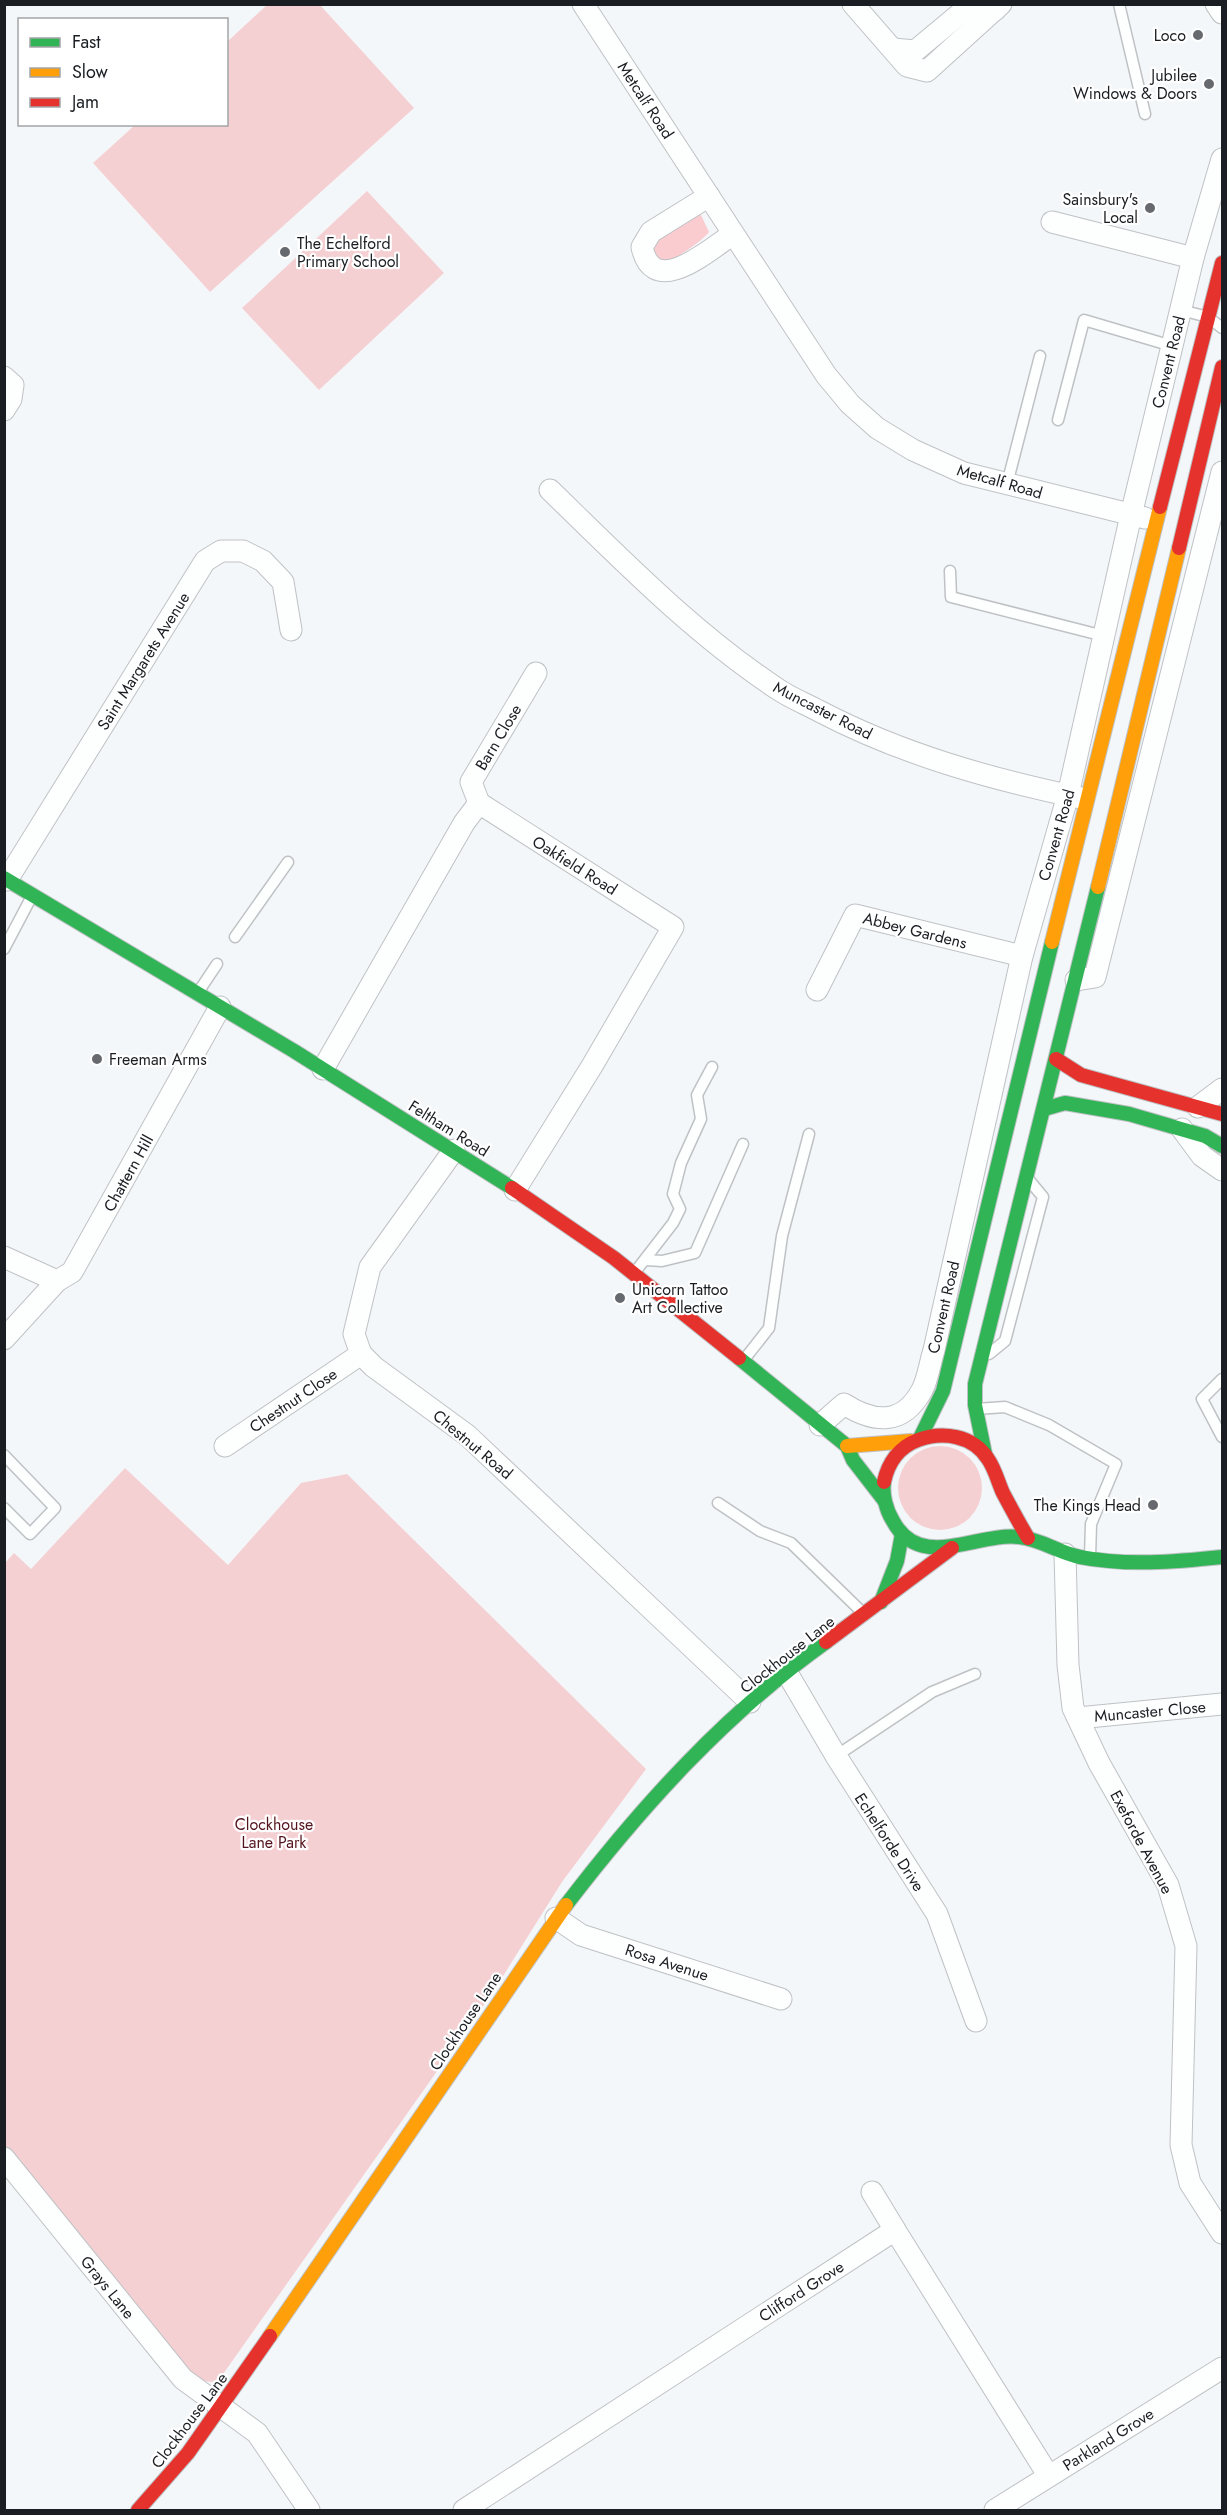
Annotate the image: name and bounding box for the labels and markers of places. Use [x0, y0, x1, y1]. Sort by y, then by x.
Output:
place label: Loco [1154, 24, 1186, 47]
marker: Loco [1191, 28, 1205, 42]
place label: Jubilee Windows & Doors [1073, 64, 1197, 105]
marker: Jubilee Windows & Doors [1202, 77, 1216, 91]
place label: Sainsbury's Local [1063, 188, 1138, 229]
marker: Sainsbury's Local [1143, 201, 1157, 215]
place label: The Echelford Primary School [297, 232, 399, 273]
marker: The Echelford Primary School [278, 245, 292, 259]
place label: Freeman Arms [109, 1048, 207, 1071]
marker: Freeman Arms [90, 1052, 104, 1066]
place label: Unicorn Tattoo Art Collective [632, 1278, 729, 1319]
marker: Unicorn Tattoo Art Collective [613, 1291, 627, 1305]
place label: The Kings Head [1034, 1494, 1141, 1517]
marker: The Kings Head [1146, 1498, 1160, 1512]

